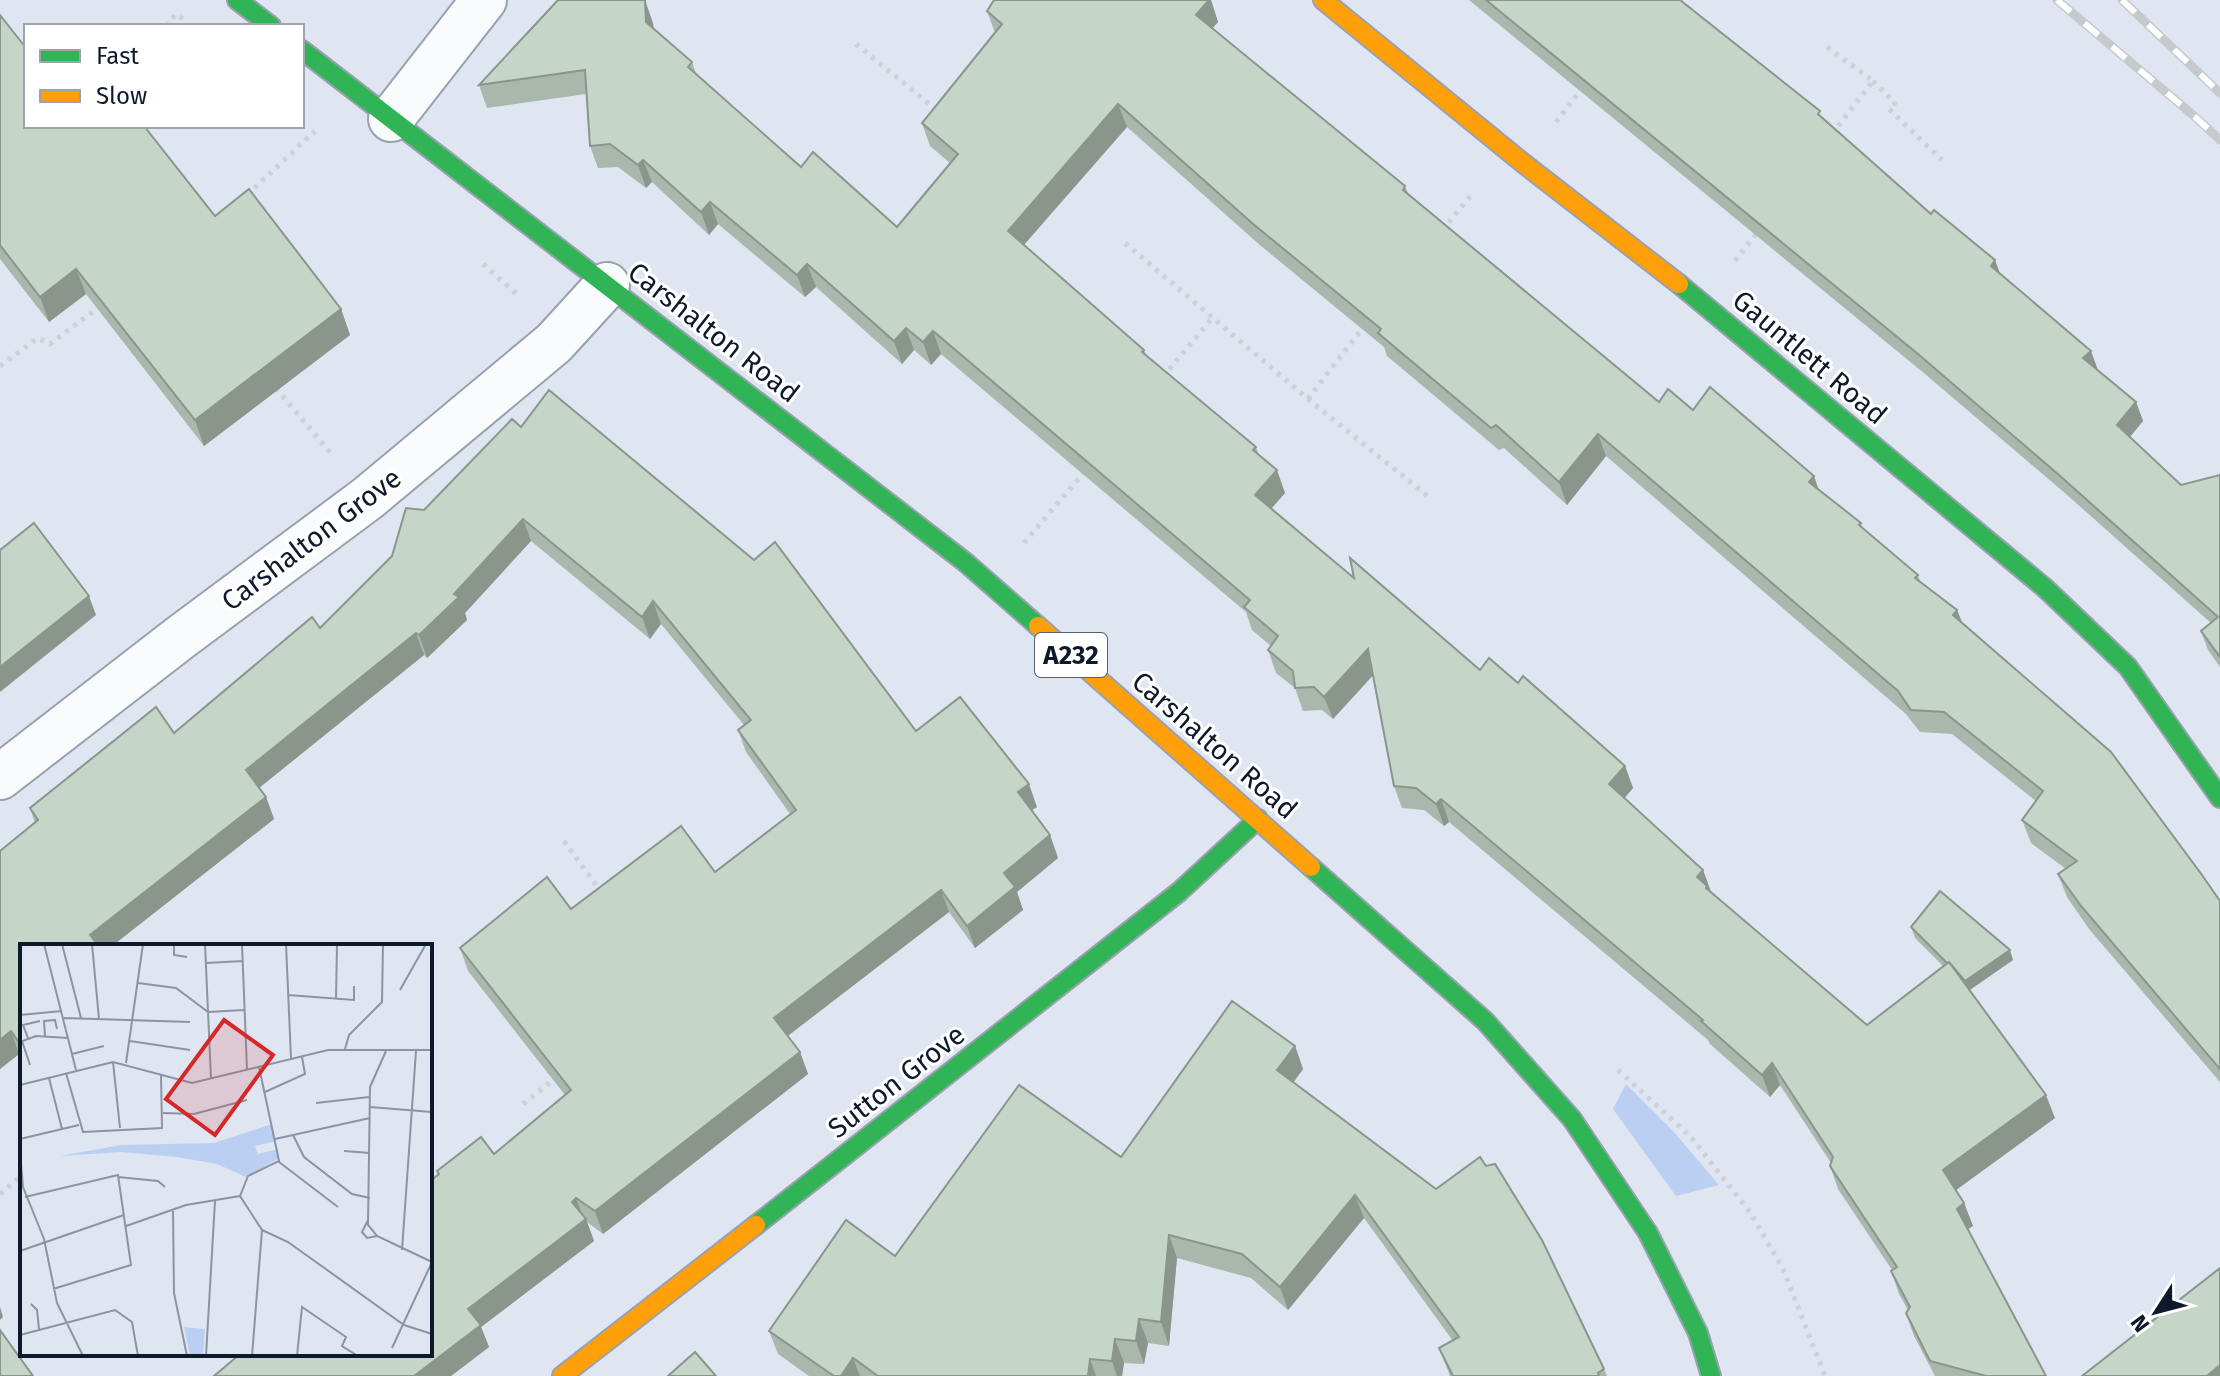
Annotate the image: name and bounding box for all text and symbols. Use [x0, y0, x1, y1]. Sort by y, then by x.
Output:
legend [24, 24, 304, 128]
text: Fast [96, 42, 139, 70]
text: Slow [96, 82, 147, 110]
street label: Carshalton Road [622, 255, 806, 409]
street label: Gauntlett Road [1726, 283, 1893, 431]
street label: Carshalton Grove [215, 461, 408, 618]
road number: A232 [1035, 633, 1107, 677]
street label: Carshalton Road [1125, 665, 1304, 826]
inset map [20, 944, 432, 1356]
street label: Sutton Grove [821, 1018, 971, 1145]
north arrow [2116, 1272, 2196, 1352]
text: N [2125, 1310, 2155, 1337]

